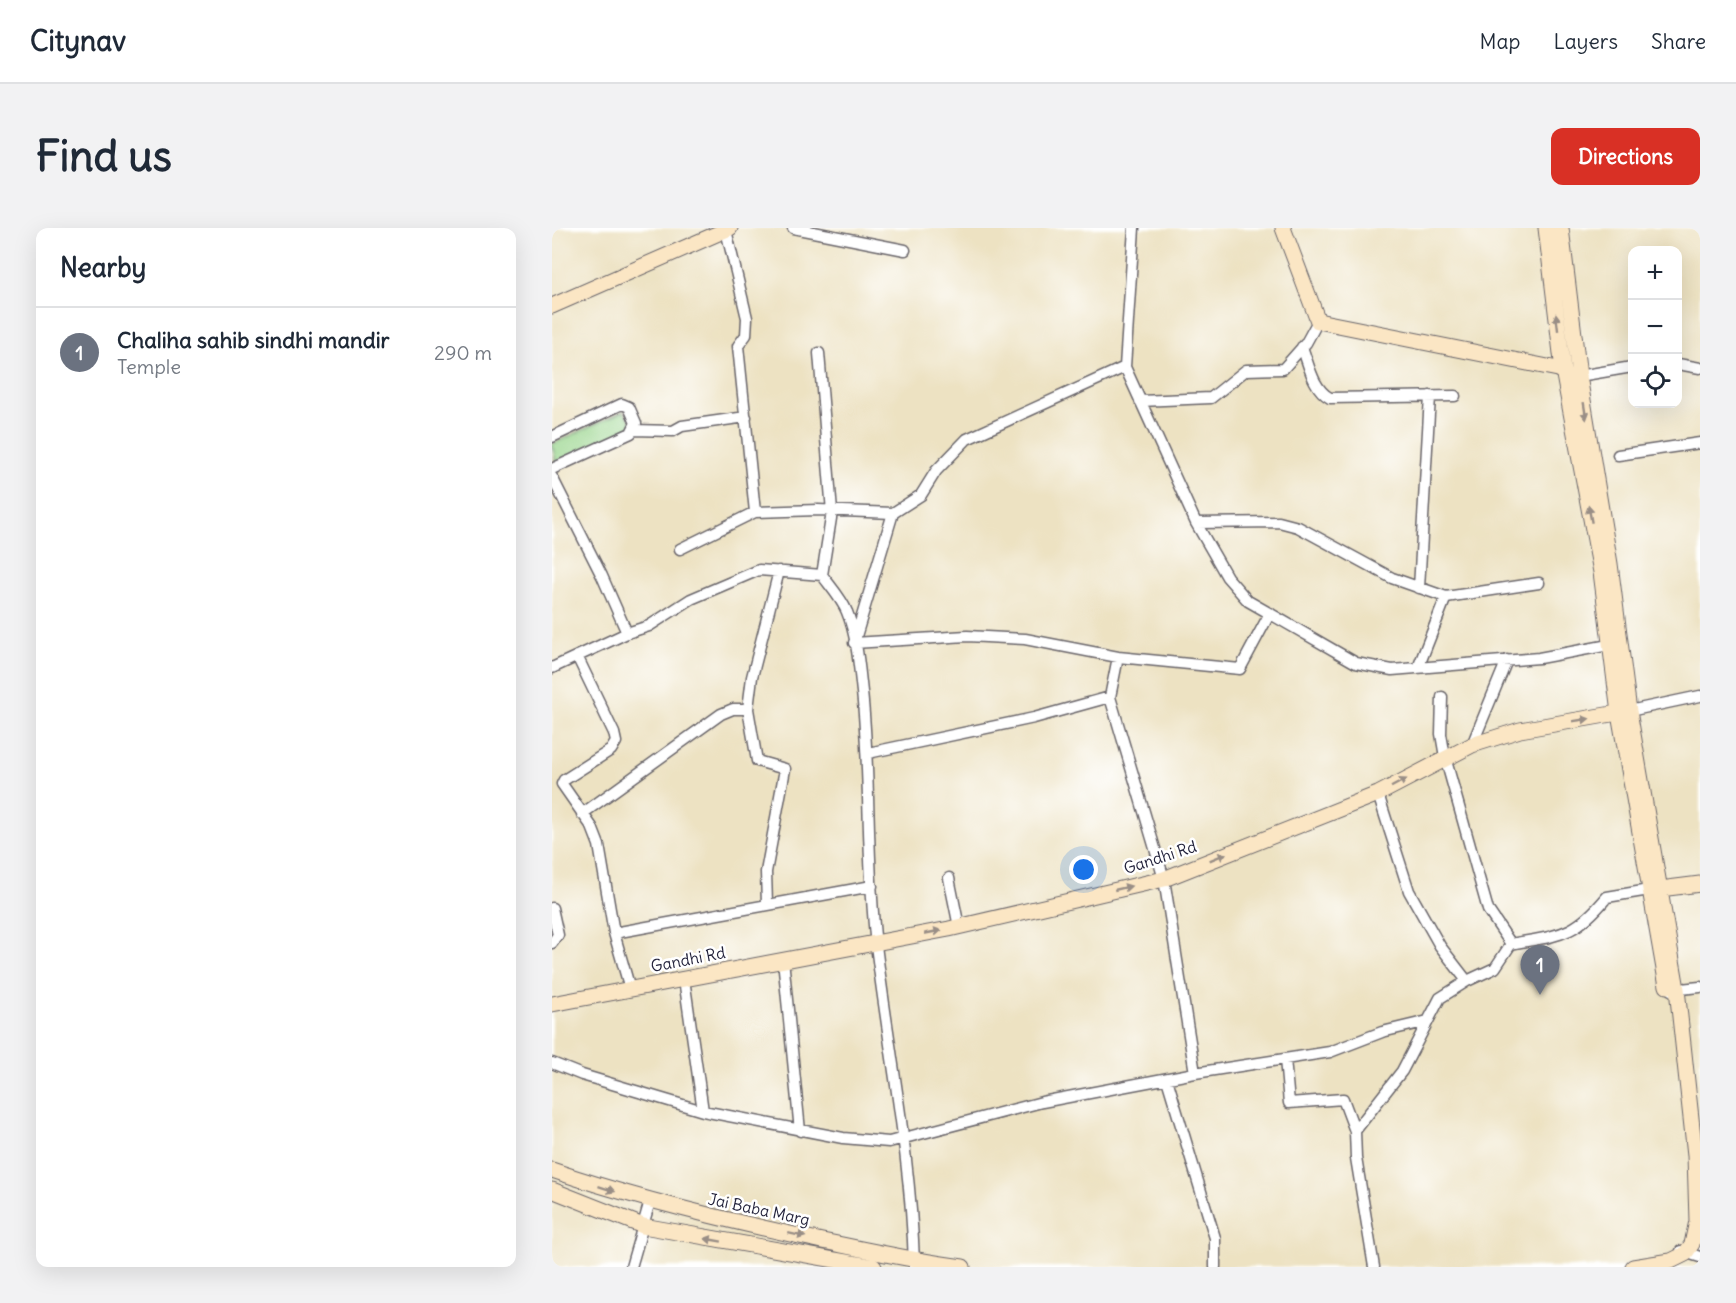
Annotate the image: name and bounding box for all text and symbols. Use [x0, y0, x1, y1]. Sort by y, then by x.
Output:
text: Citynav [30, 23, 126, 59]
text: Map [1480, 28, 1520, 55]
text: Layers [1553, 28, 1618, 55]
text: Share [1651, 28, 1706, 55]
button: Directions [1551, 128, 1700, 185]
text: Find us [36, 130, 172, 182]
map controls [1628, 246, 1682, 408]
button: + [1628, 246, 1682, 300]
text: Nearby [60, 251, 146, 284]
button: − [1628, 300, 1682, 354]
one-way arrow [1552, 313, 1562, 332]
text: Chaliha sahib sindhi mandir [117, 326, 390, 354]
text: 1 [76, 340, 83, 365]
text: 290 m [434, 340, 492, 365]
text: Temple [117, 354, 181, 379]
button: locate [1628, 354, 1682, 408]
one-way arrow [1581, 402, 1590, 421]
one-way arrow [1585, 505, 1594, 524]
one-way arrow [1572, 715, 1591, 724]
one-way arrow [1390, 778, 1407, 788]
street label: Gandhi Rd [1121, 836, 1199, 878]
one-way arrow [1210, 852, 1228, 862]
your location [1069, 855, 1098, 884]
one-way arrow [1114, 883, 1133, 893]
one-way arrow [924, 927, 943, 936]
street label: Gandhi Rd [649, 942, 727, 976]
pin: 1 [1520, 946, 1560, 995]
one-way arrow [598, 1184, 616, 1194]
street label: Jai Baba Marg [706, 1188, 812, 1230]
one-way arrow [787, 1231, 806, 1240]
one-way arrow [703, 1235, 722, 1244]

